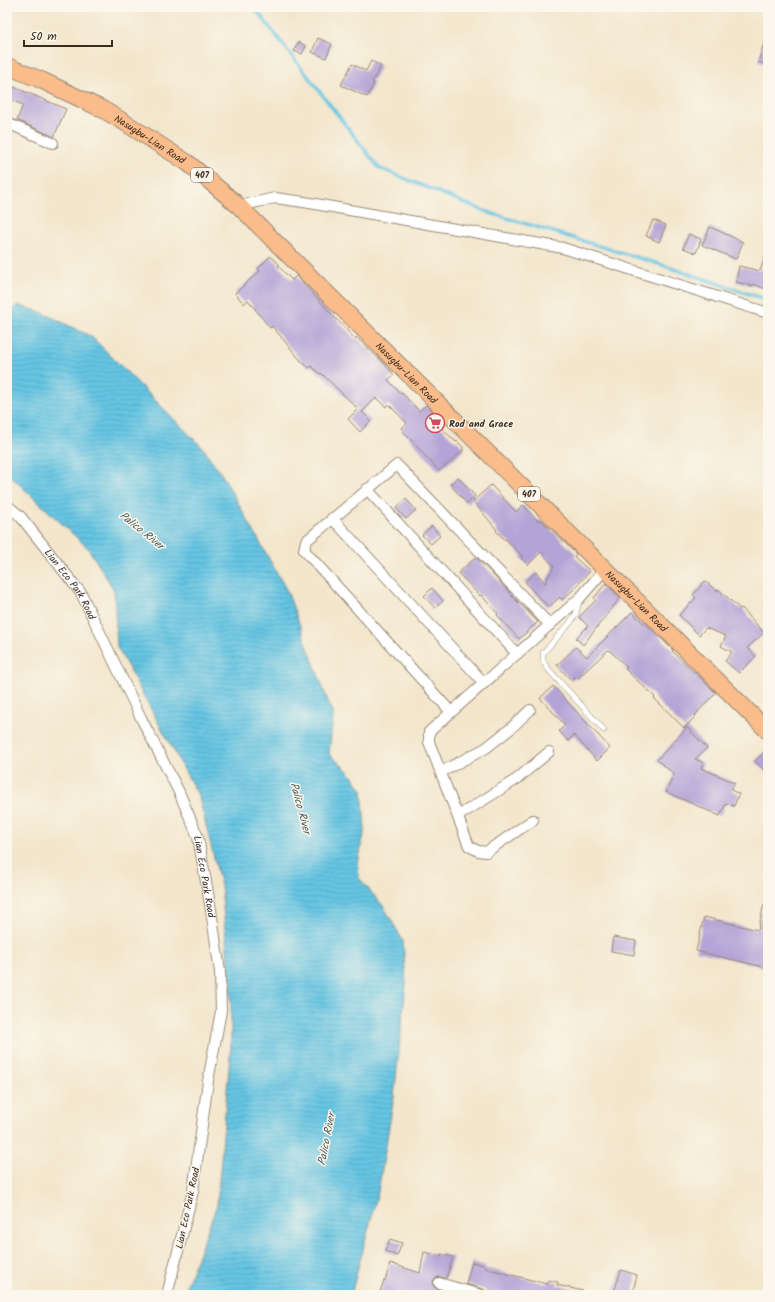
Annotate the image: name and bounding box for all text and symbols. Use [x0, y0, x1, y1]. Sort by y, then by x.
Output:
scale bar [24, 22, 112, 48]
text: 50 m [30, 27, 57, 46]
street label: Nasugbu-Lian Road [111, 111, 189, 169]
road number: 407 [191, 168, 213, 182]
street label: Nasugbu-Lian Road [371, 339, 442, 409]
supermarket icon: Rod and Grace [424, 412, 446, 434]
place label: Rod and Grace [449, 416, 513, 432]
road number: 407 [518, 487, 540, 501]
water label: Palico River [115, 507, 169, 556]
street label: Lian Eco Park Road [40, 546, 100, 623]
street label: Nasugbu-Lian Road [601, 567, 672, 637]
water label: Palico River [284, 780, 316, 838]
street label: Lian Eco Park Road [189, 834, 219, 920]
water label: Palico River [313, 1109, 341, 1167]
street label: Lian Eco Park Road [172, 1165, 205, 1250]

